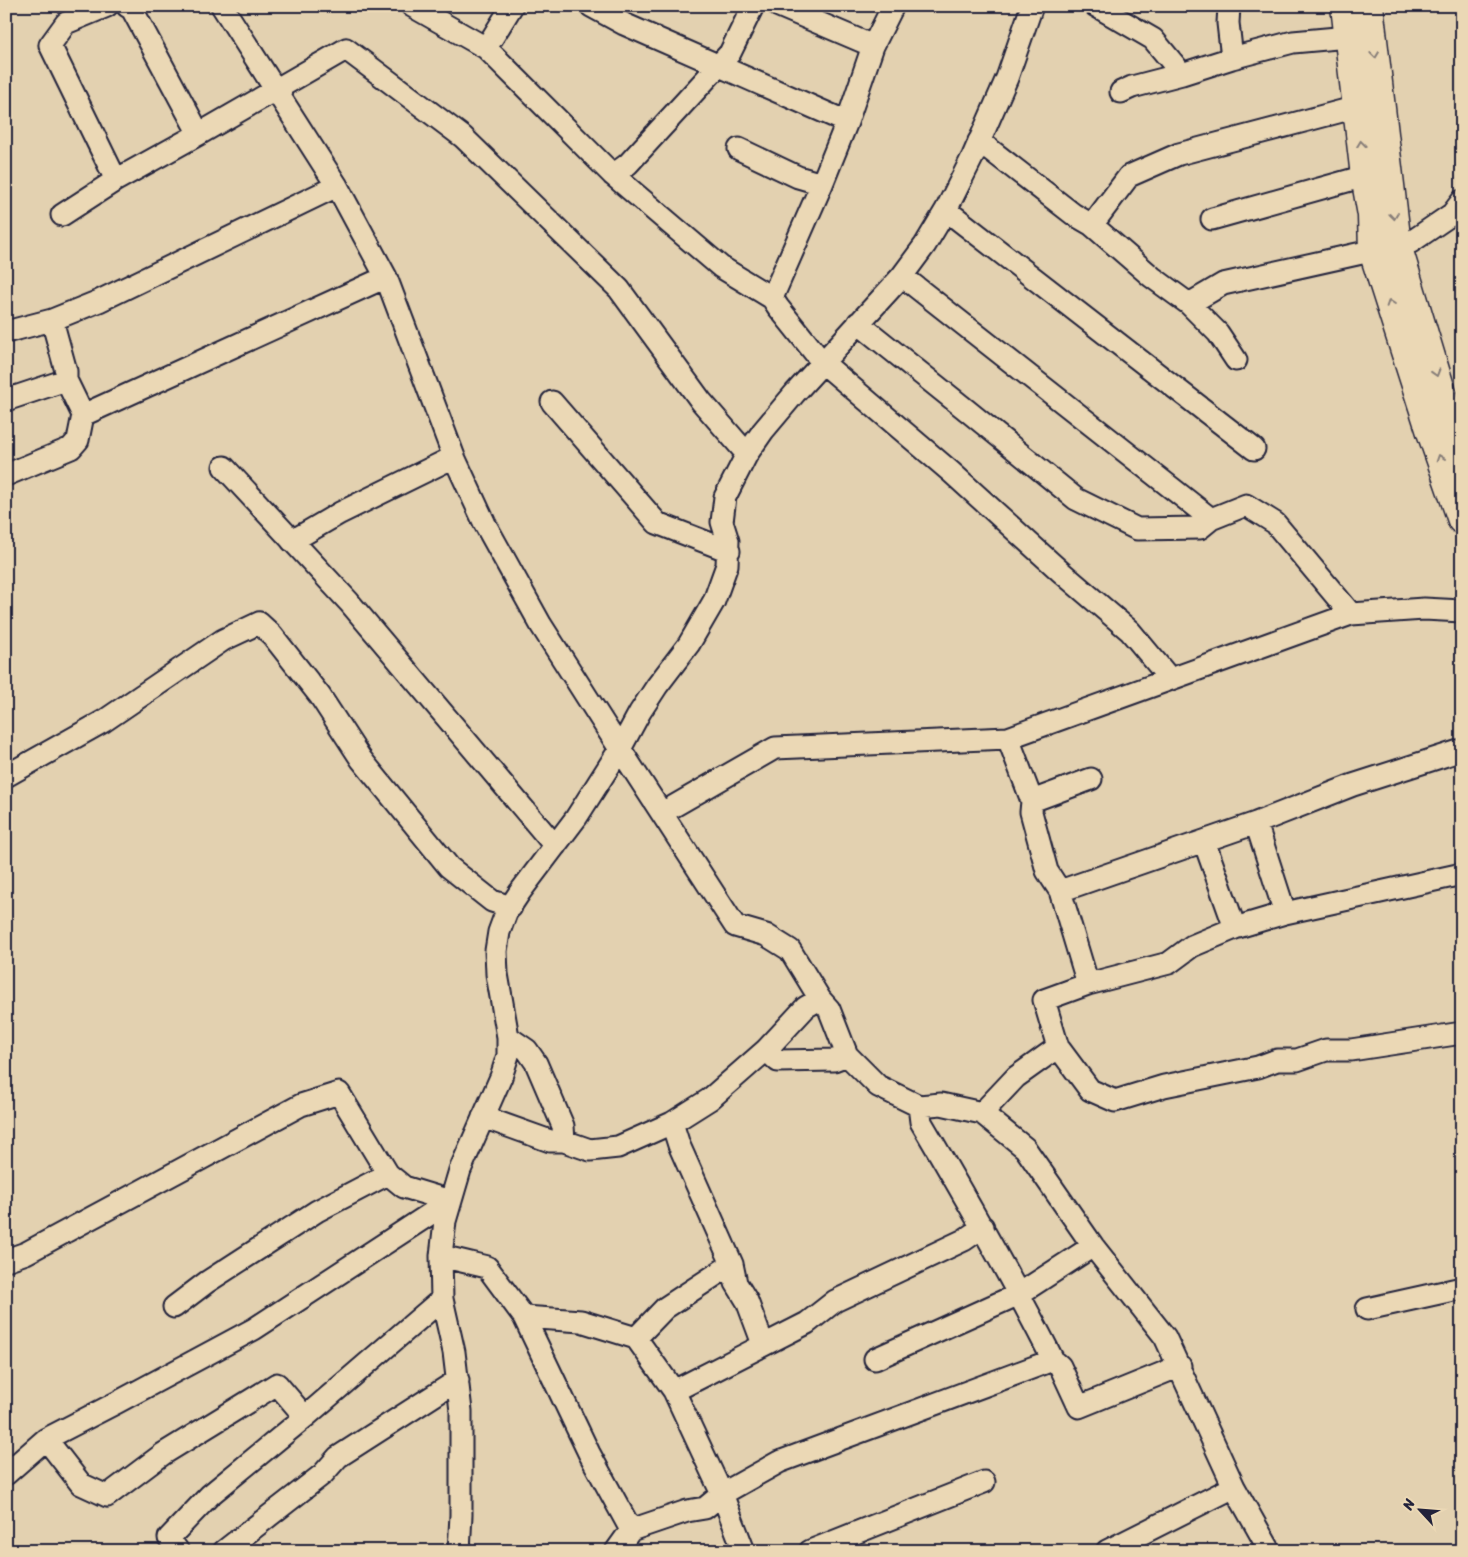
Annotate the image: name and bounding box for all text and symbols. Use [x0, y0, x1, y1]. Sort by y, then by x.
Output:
one-way arrow [1369, 51, 1380, 59]
one-way arrow [1356, 140, 1367, 148]
one-way arrow [1388, 212, 1399, 220]
one-way arrow [1385, 300, 1395, 308]
one-way arrow [1430, 368, 1440, 376]
one-way arrow [1435, 454, 1445, 463]
north arrow [1396, 1484, 1446, 1534]
text: N [1395, 1494, 1422, 1515]

